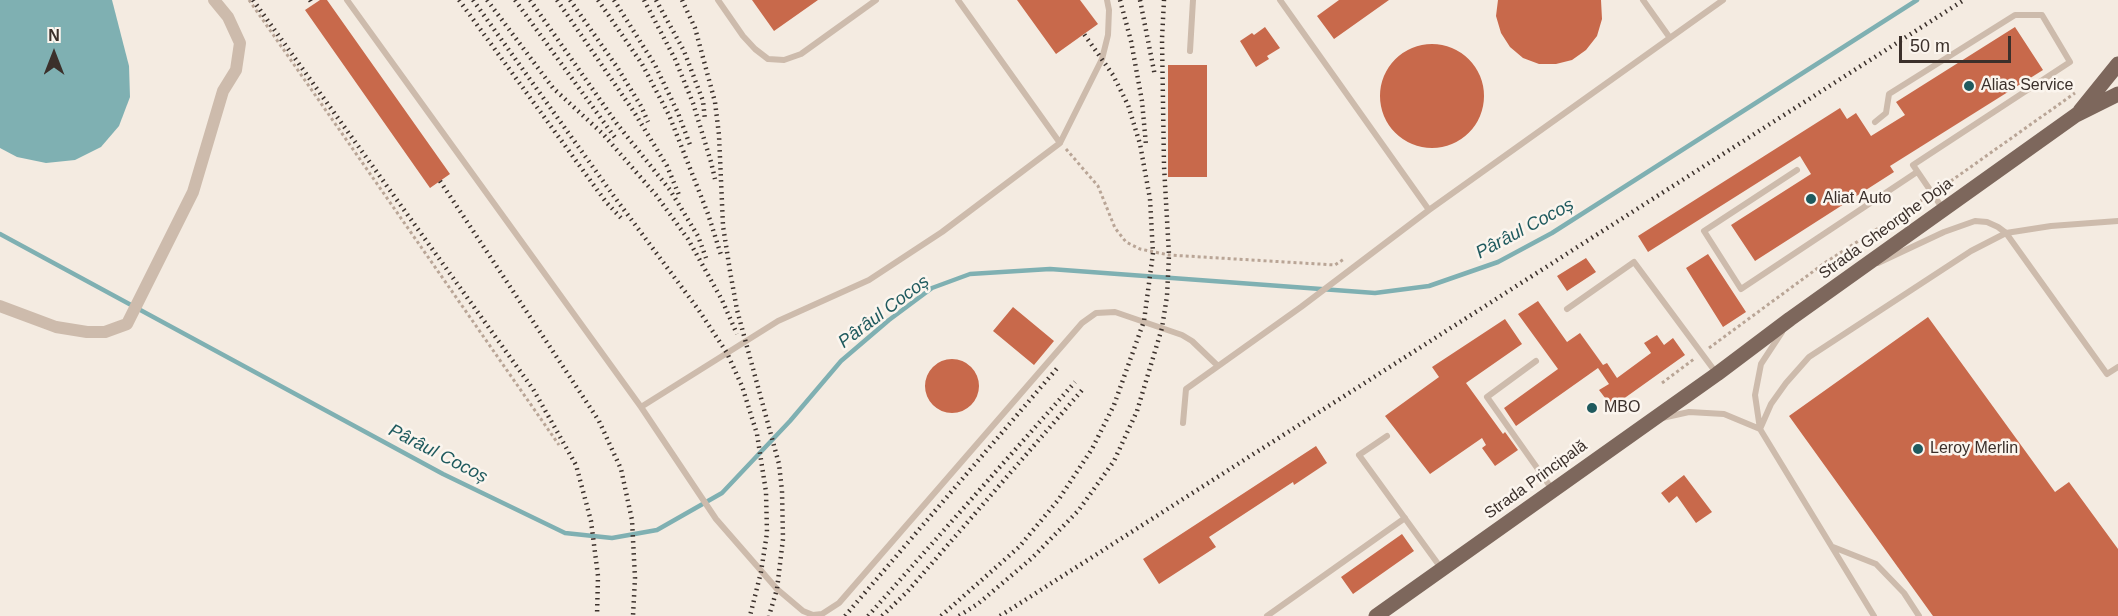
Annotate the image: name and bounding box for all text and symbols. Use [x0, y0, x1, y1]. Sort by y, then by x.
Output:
north arrow [24, 24, 84, 84]
scale bar [1902, 24, 2014, 62]
text: N [48, 27, 60, 44]
text: 50 m [1910, 36, 1950, 56]
place label: Alias Service [1981, 76, 2073, 96]
marker: Alias Service [1962, 79, 1976, 93]
street label: Strada Gheorghe Doja [1816, 174, 1956, 284]
place label: Aliat Auto [1823, 189, 1891, 209]
marker: Aliat Auto [1804, 192, 1818, 206]
water label: Pârâul Cocoș [1472, 194, 1578, 264]
water label: Pârâul Cocoș [834, 271, 934, 353]
place label: MBO [1604, 398, 1640, 418]
marker: MBO [1585, 401, 1599, 415]
water label: Pârâul Cocoș [385, 420, 491, 488]
street label: Strada Principală [1481, 436, 1591, 524]
place label: Leroy Merlin [1930, 439, 2018, 459]
marker: Leroy Merlin [1911, 442, 1925, 456]

